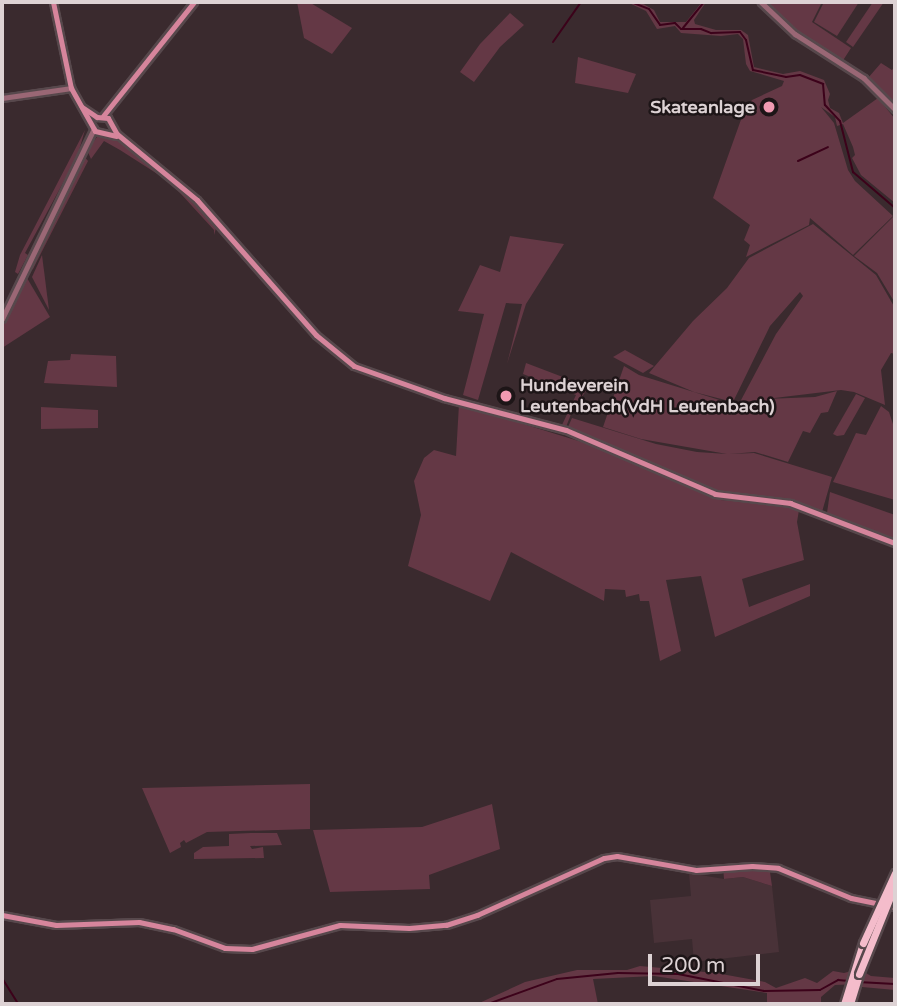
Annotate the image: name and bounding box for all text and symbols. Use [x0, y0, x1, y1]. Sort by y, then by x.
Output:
place label: Skateanlage [650, 96, 755, 118]
marker: Skateanlage [761, 99, 777, 115]
place label: Hundeverein Leutenbach(VdH Leutenbach) [520, 375, 775, 418]
marker: Hundeverein Leutenbach(VdH Leutenbach) [498, 388, 514, 404]
scale bar [652, 940, 764, 984]
text: 200 m [661, 953, 725, 978]

